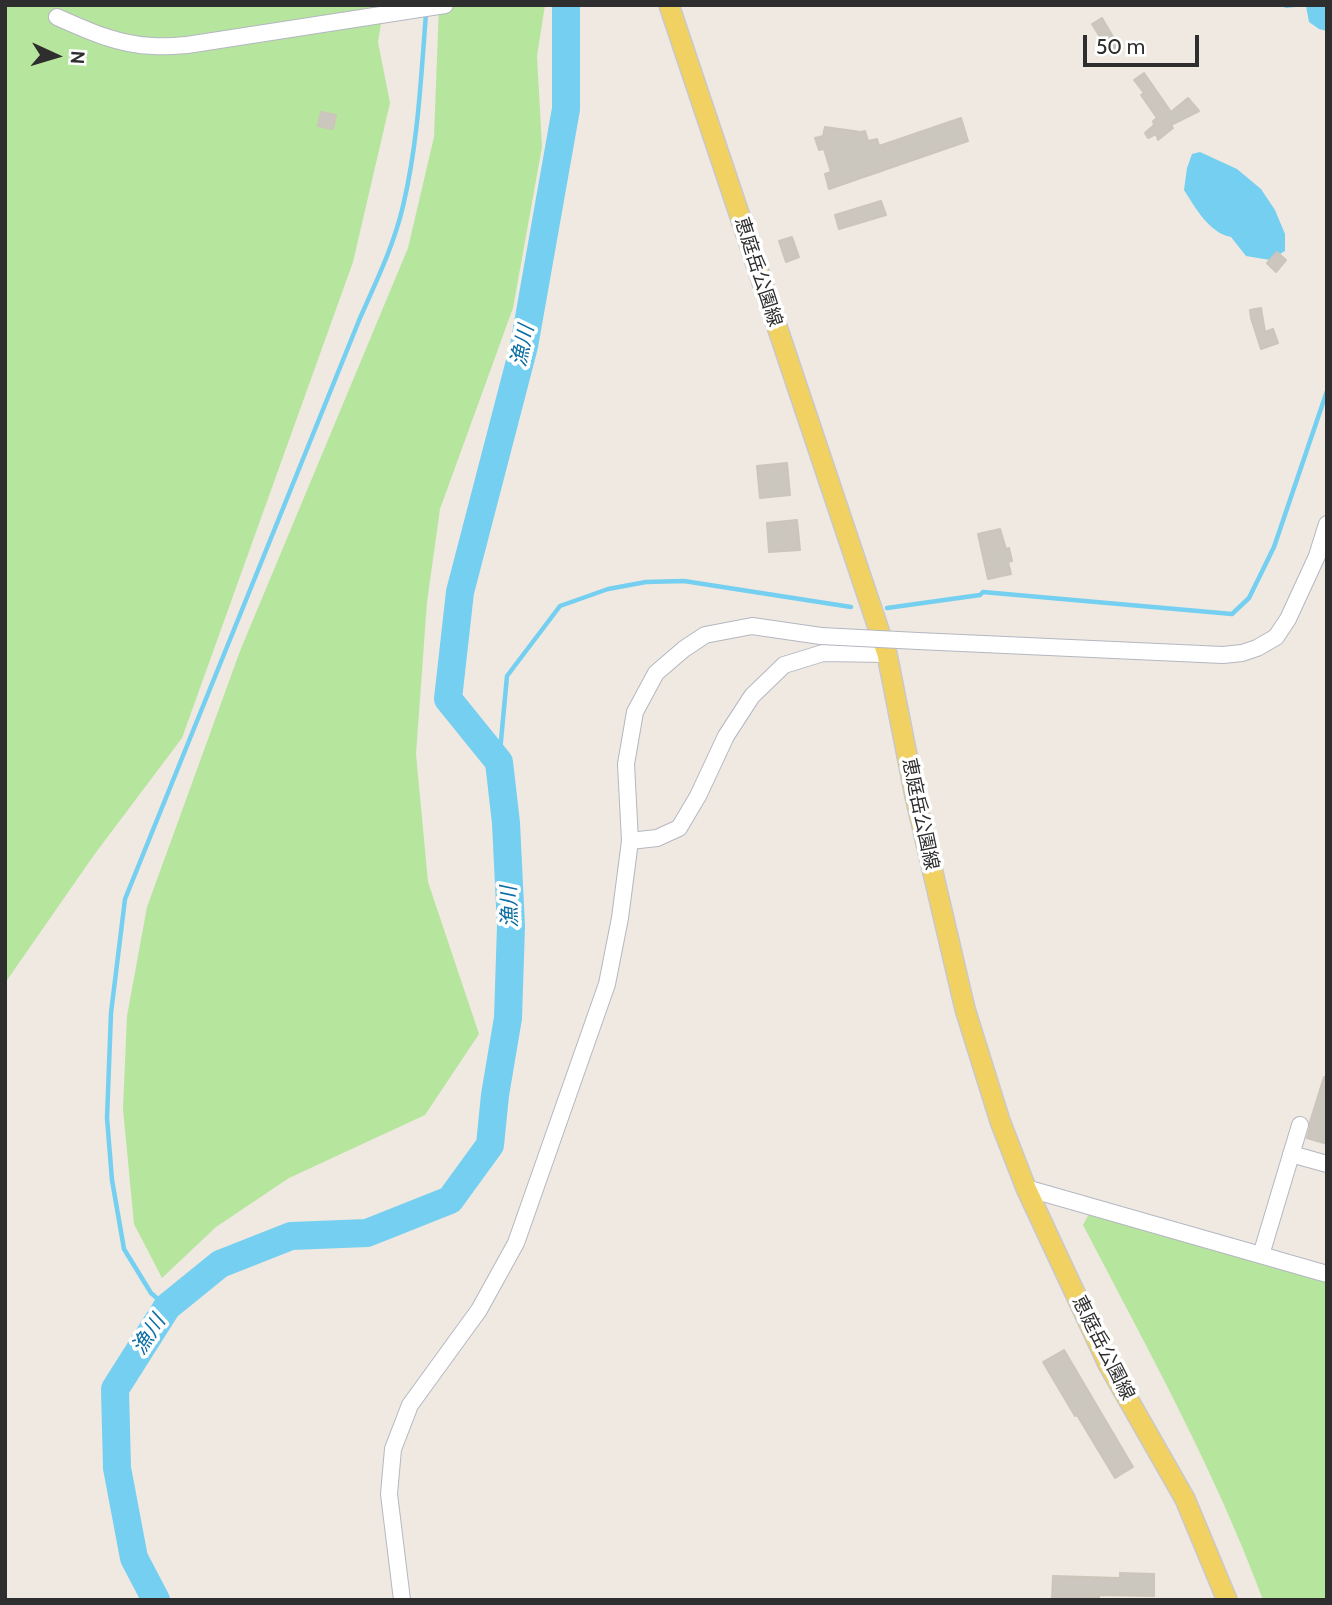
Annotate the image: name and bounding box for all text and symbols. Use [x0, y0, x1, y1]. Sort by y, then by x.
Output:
north arrow [21, 21, 91, 91]
scale bar [1087, 21, 1202, 65]
text: 50 m [1096, 34, 1145, 59]
text: N [66, 50, 89, 65]
street label: 恵庭岳公園線 [730, 214, 786, 330]
water label: 漁川 [506, 323, 540, 369]
street label: 恵庭岳公園線 [897, 756, 943, 872]
water label: 漁川 [497, 886, 523, 928]
street label: 恵庭岳公園線 [1067, 1292, 1139, 1404]
water label: 漁川 [127, 1311, 171, 1359]

